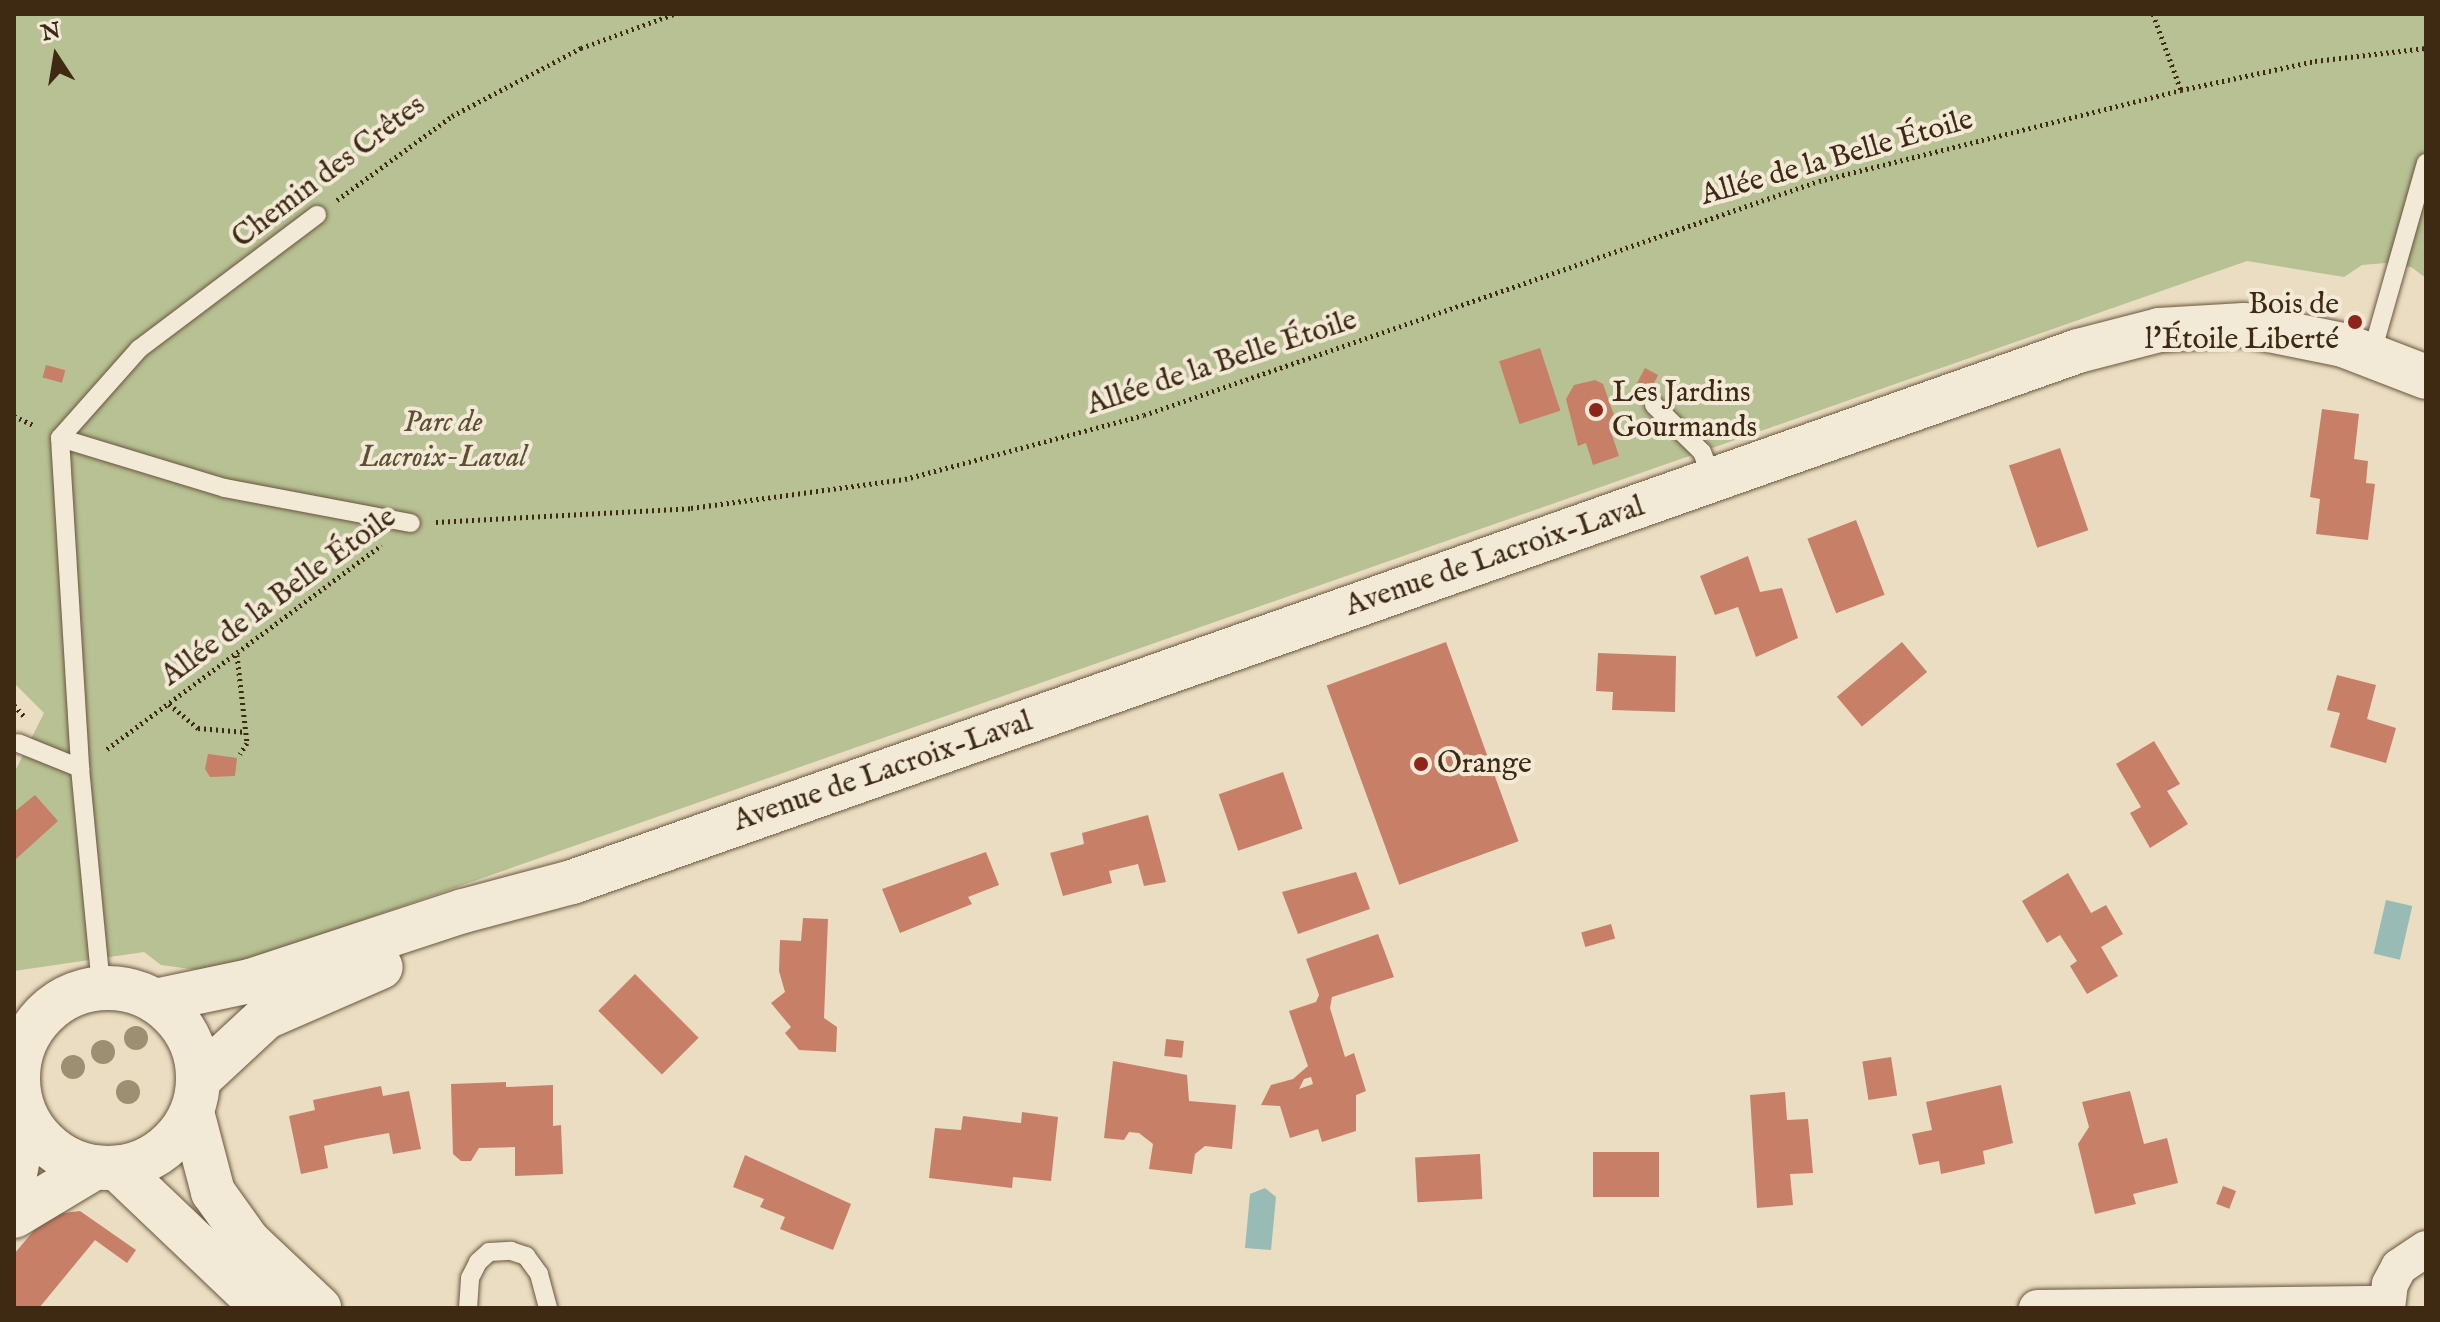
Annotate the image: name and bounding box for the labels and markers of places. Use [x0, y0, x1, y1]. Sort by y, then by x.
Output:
place label: Bois de l'Étoile Liberté [2145, 287, 2339, 358]
marker: Bois de l'Étoile Liberté [2346, 313, 2364, 331]
place label: Les Jardins Gourmands [1612, 375, 1757, 446]
marker: Les Jardins Gourmands [1587, 401, 1605, 419]
place label: Orange [1437, 746, 1532, 782]
marker: Orange [1412, 755, 1430, 773]

